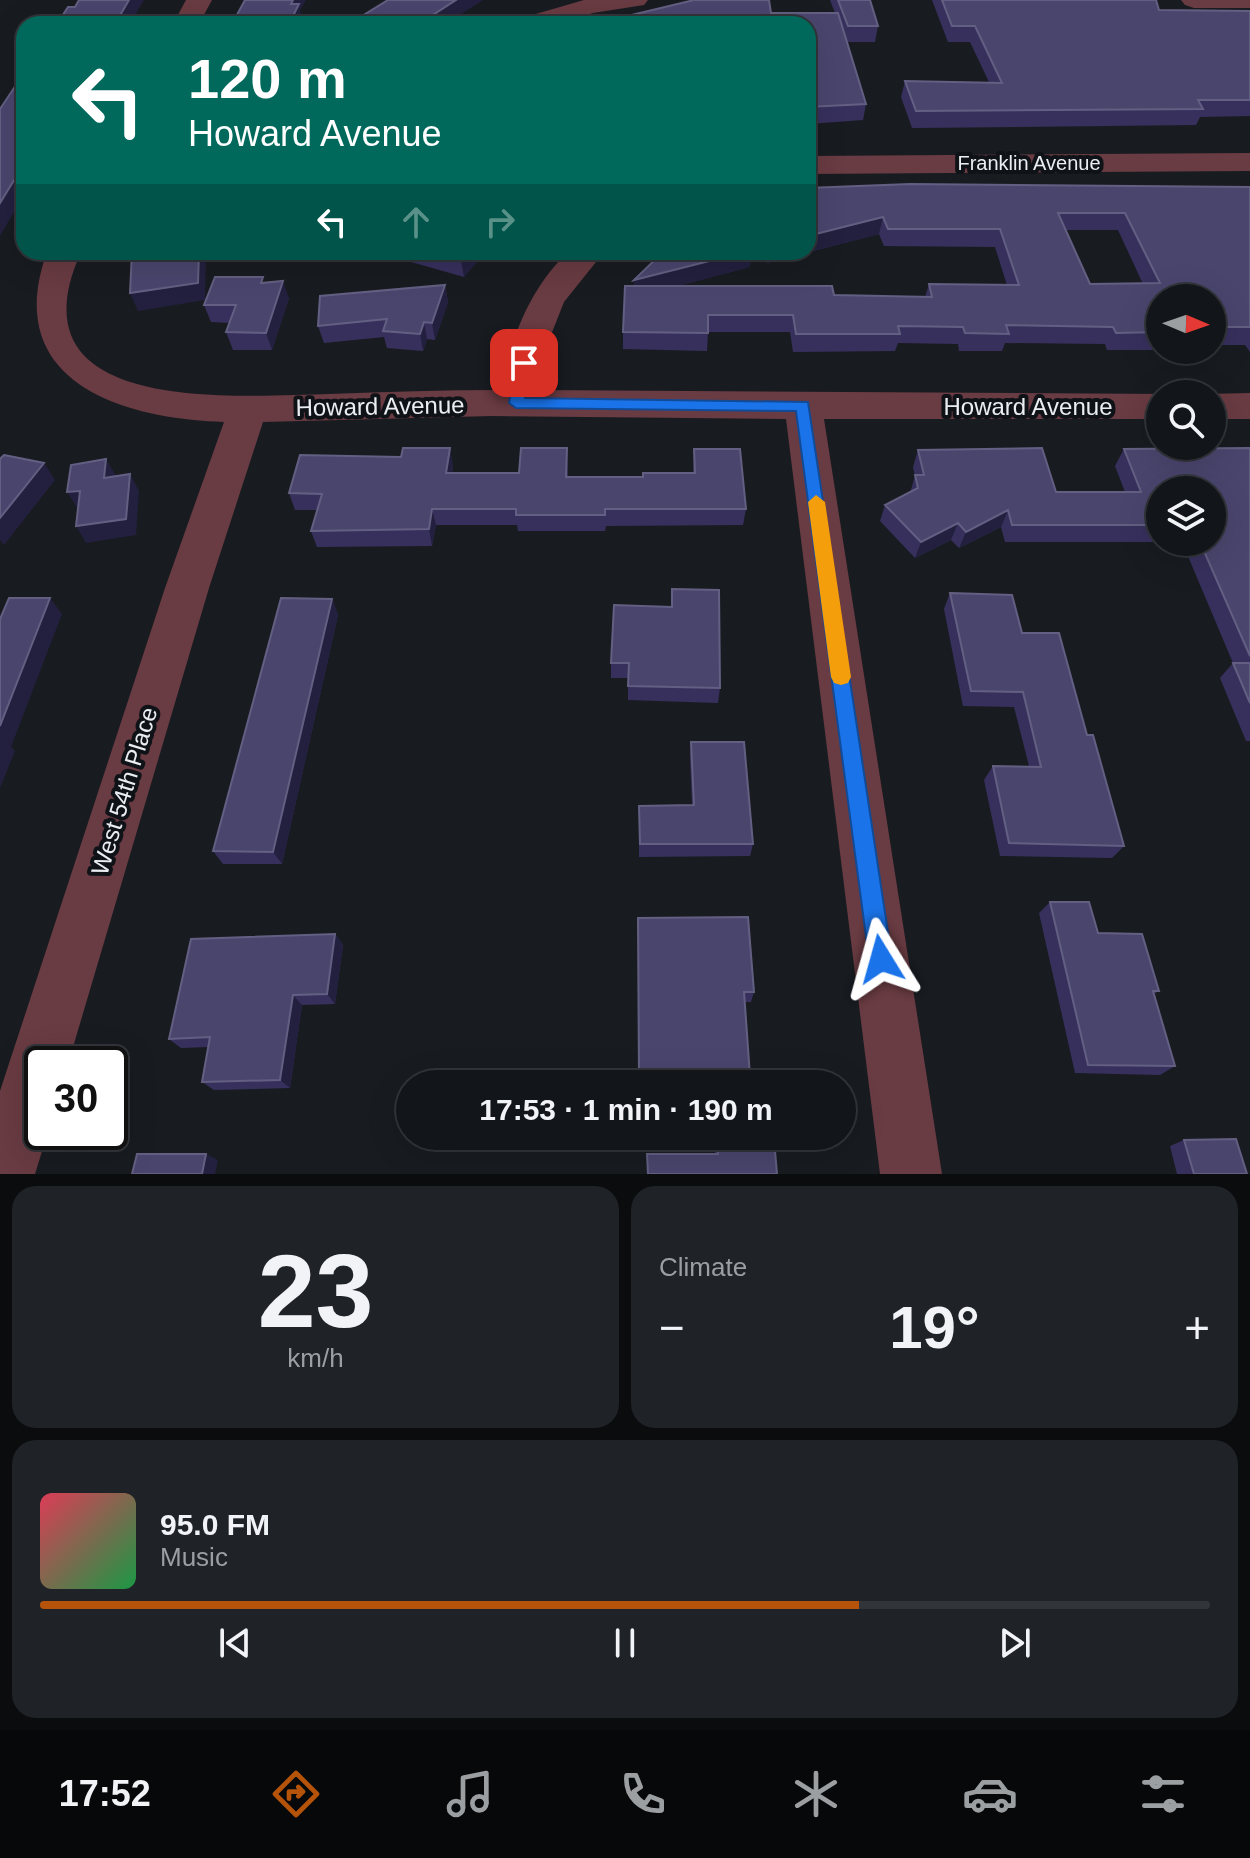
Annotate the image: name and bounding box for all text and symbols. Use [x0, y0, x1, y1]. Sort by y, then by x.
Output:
text: 120 m [188, 47, 347, 110]
icon: left [56, 48, 160, 152]
text: Howard Avenue [188, 113, 442, 154]
street label: Franklin Avenue [957, 152, 1101, 174]
icon: left [310, 200, 354, 244]
icon: ahead [394, 200, 438, 244]
icon: right [478, 200, 522, 244]
north arrow [1146, 284, 1226, 364]
map controls [1146, 284, 1226, 556]
pin [490, 329, 558, 397]
icon: arrive [502, 341, 546, 385]
button: search [1146, 380, 1226, 460]
street label: Howard Avenue [295, 391, 465, 421]
street label: Howard Avenue [943, 393, 1113, 420]
button: layers [1146, 476, 1226, 556]
street label: West 54th Place [86, 704, 162, 878]
position arrow [839, 917, 923, 1001]
speed limit sign: 30 [24, 1046, 128, 1150]
text: 17:53 · 1 min · 190 m [479, 1093, 773, 1126]
text: 23 [258, 1233, 373, 1349]
text: Climate [659, 1252, 747, 1282]
text: 19° [889, 1294, 980, 1361]
text: − [659, 1303, 685, 1352]
text: + [1184, 1303, 1210, 1352]
text: km/h [287, 1343, 344, 1373]
text: 95.0 FM [160, 1508, 270, 1541]
text: Music [160, 1542, 228, 1572]
icon: previous [213, 1621, 257, 1665]
icon: pause [603, 1621, 647, 1665]
icon: next [993, 1621, 1037, 1665]
icon: directions [268, 1766, 324, 1822]
icon: music [442, 1766, 498, 1822]
icon: phone [615, 1766, 671, 1822]
icon: climate [788, 1766, 844, 1822]
icon: car [962, 1766, 1018, 1822]
icon: filters [1135, 1766, 1191, 1822]
text: 17:52 [59, 1773, 151, 1814]

